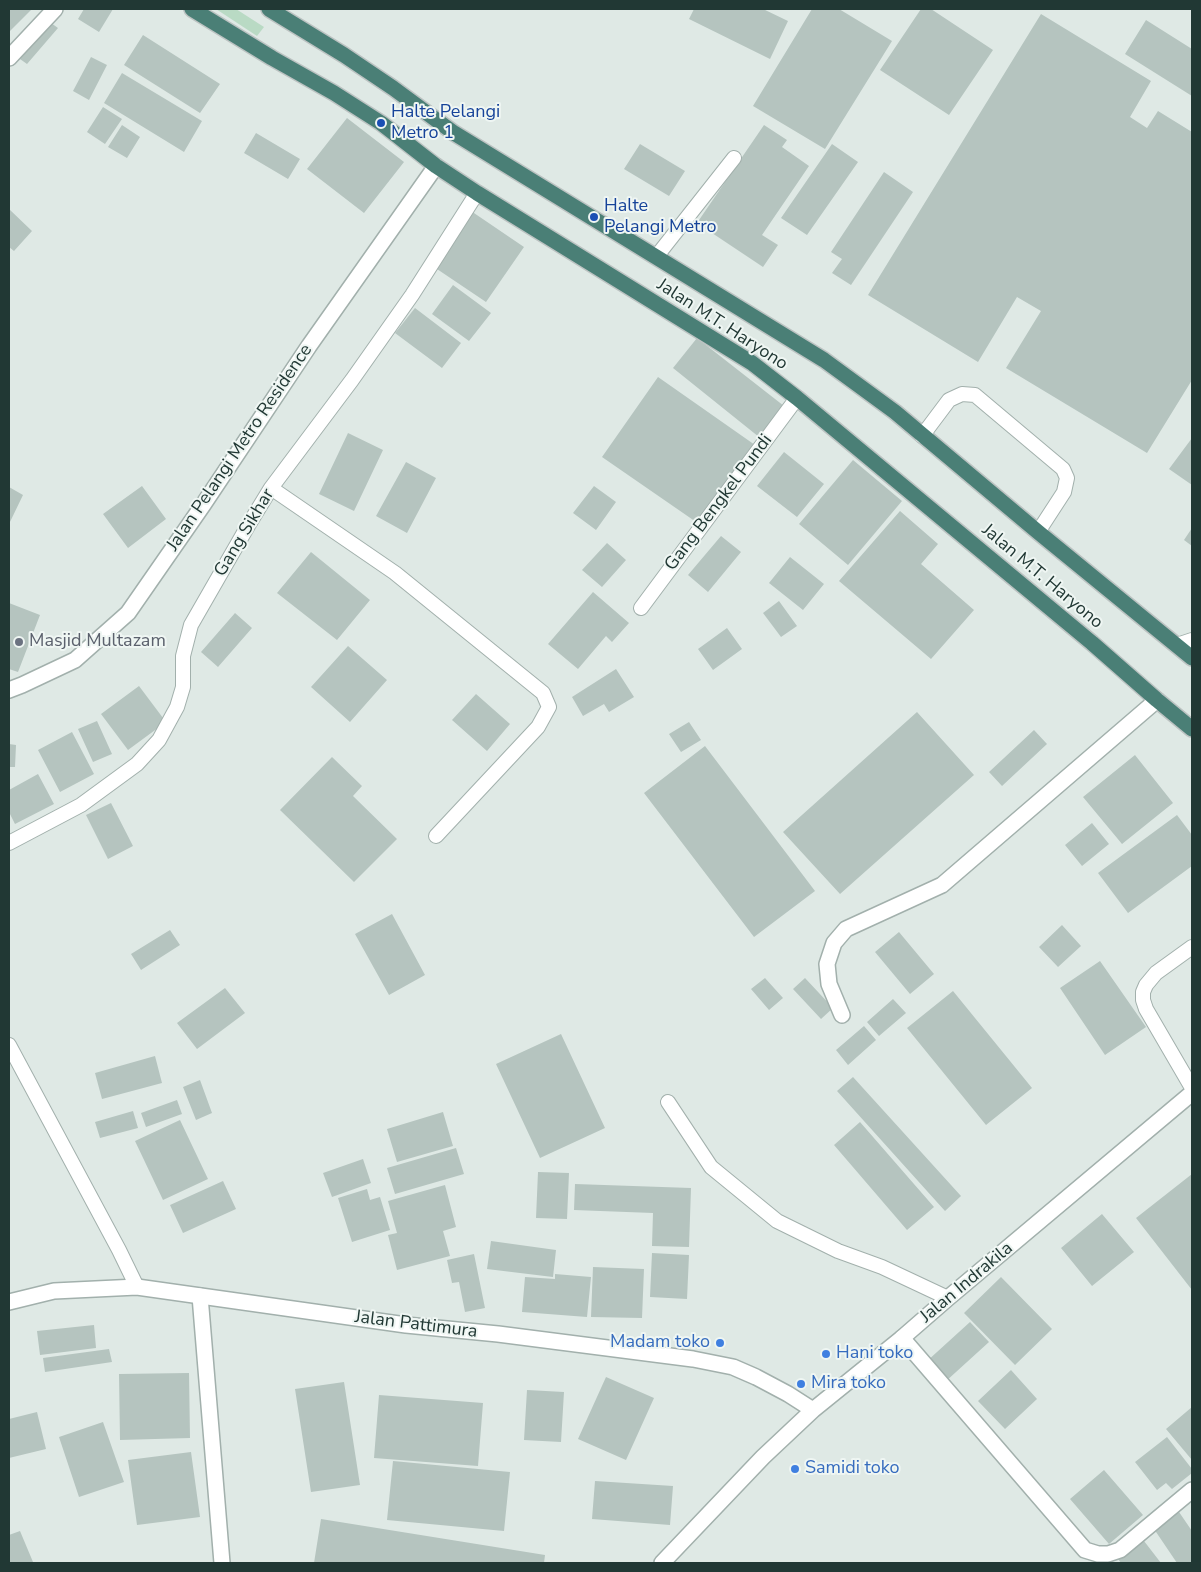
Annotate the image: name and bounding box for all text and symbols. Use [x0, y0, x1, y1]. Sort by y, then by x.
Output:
place label: Halte Pelangi Metro 1 [391, 102, 500, 144]
marker: Halte Pelangi Metro 1 [375, 117, 387, 129]
place label: Halte Pelangi Metro [604, 196, 717, 238]
marker: Halte Pelangi Metro [588, 211, 600, 223]
street label: Jalan M.T. Haryono [653, 275, 791, 375]
street label: Jalan Pelangi Metro Residence [163, 341, 317, 555]
street label: Gang Bengkel Pundi [661, 431, 777, 575]
street label: Gang Sikhar [210, 485, 280, 581]
street label: Jalan M.T. Haryono [977, 520, 1107, 634]
place label: Masjid Multazam [29, 631, 166, 653]
marker: Masjid Multazam [13, 636, 25, 648]
street label: Jalan Indrakila [916, 1238, 1018, 1328]
street label: Jalan Pattimura [353, 1307, 479, 1343]
place label: Madam toko [610, 1332, 710, 1354]
marker: Madam toko [714, 1337, 726, 1349]
place label: Hani toko [836, 1343, 913, 1365]
marker: Hani toko [820, 1348, 832, 1360]
place label: Mira toko [811, 1373, 886, 1395]
marker: Mira toko [795, 1378, 807, 1390]
place label: Samidi toko [805, 1458, 899, 1480]
marker: Samidi toko [789, 1463, 801, 1475]

